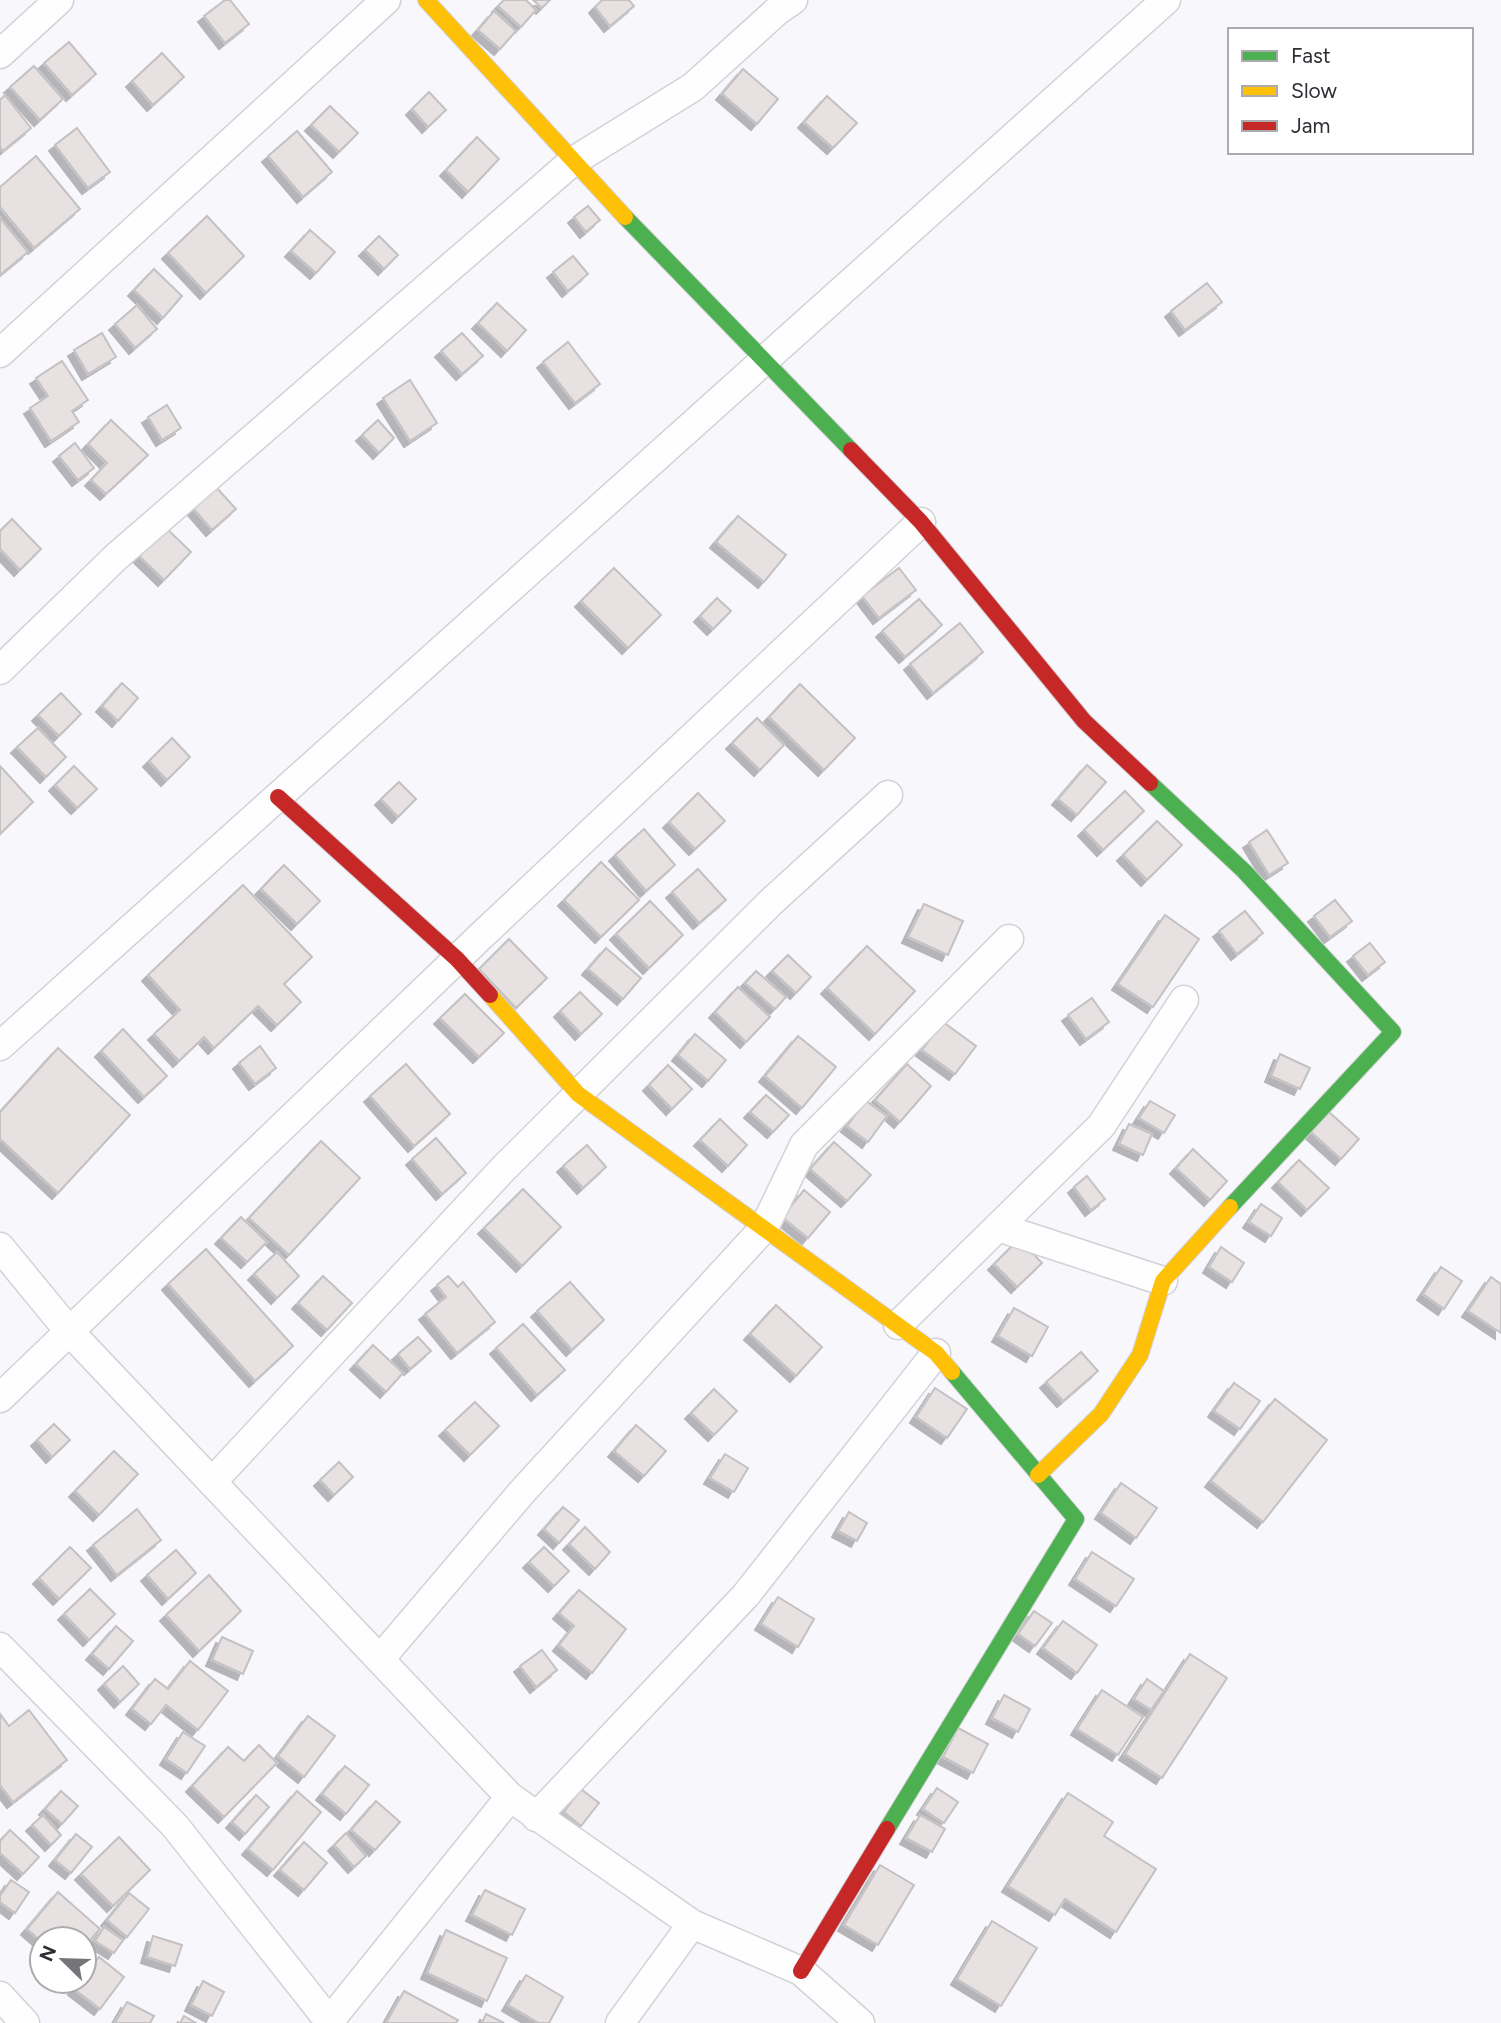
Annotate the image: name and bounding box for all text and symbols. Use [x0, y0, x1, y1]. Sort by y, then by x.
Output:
legend [1228, 28, 1473, 154]
text: Fast [1291, 43, 1331, 68]
text: Slow [1291, 78, 1337, 103]
text: Jam [1291, 113, 1330, 138]
north arrow [28, 1925, 98, 1995]
text: N [34, 1942, 61, 1965]

